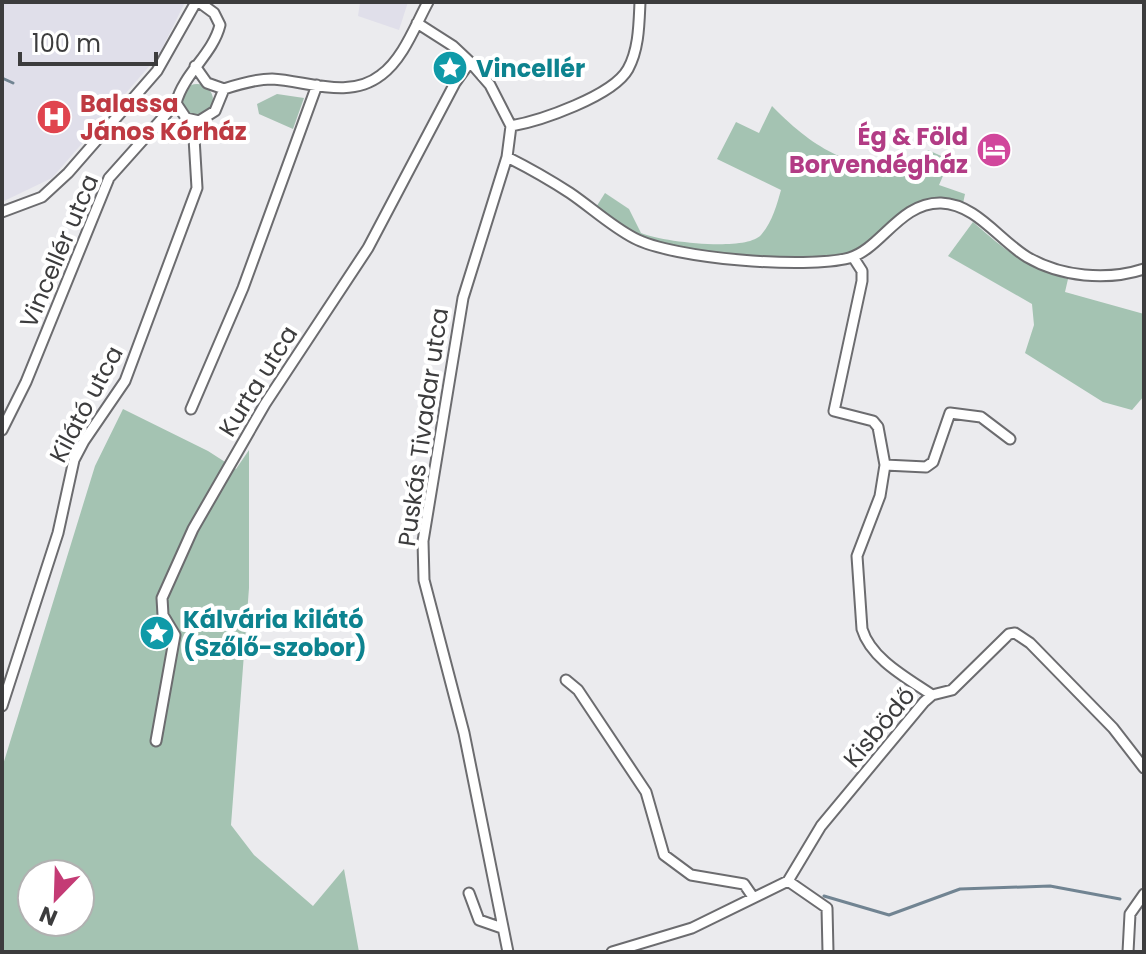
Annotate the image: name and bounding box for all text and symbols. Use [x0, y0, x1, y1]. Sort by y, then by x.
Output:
scale bar [20, 16, 156, 66]
text: 100 m [32, 27, 101, 60]
place icon: Vincellér [431, 49, 469, 87]
place label: Vincellér [476, 52, 585, 85]
place label: Balassa János Kórház [80, 87, 247, 148]
hospital icon: Balassa János Kórház [35, 98, 73, 136]
place label: Ég & Föld Borvendégház [789, 120, 968, 181]
hotel icon: Ég & Föld Borvendégház [975, 131, 1013, 169]
street label: Vincellér utca [12, 169, 106, 333]
street label: Puskás Tivadar utca [390, 306, 456, 548]
street label: Kurta utca [211, 319, 305, 443]
street label: Kilátó utca [41, 340, 131, 468]
place label: Kálvária kilátó (Szőlő-szobor) [183, 603, 367, 664]
place icon: Kálvária kilátó (Szőlő-szobor) [138, 614, 176, 652]
street label: Kisbödő [836, 680, 922, 774]
north arrow [16, 858, 96, 938]
text: N [35, 898, 62, 933]

